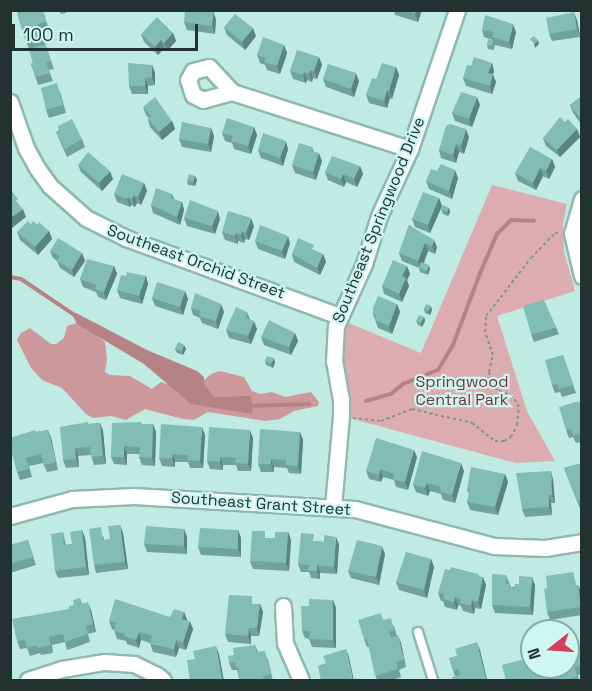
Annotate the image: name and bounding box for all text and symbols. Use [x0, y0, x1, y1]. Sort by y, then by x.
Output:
scale bar [15, 12, 201, 50]
text: 100 m [23, 23, 74, 46]
street label: Southeast Springwood Drive [329, 114, 429, 326]
street label: Southeast Orchid Street [104, 221, 288, 303]
park label: Springwood Central Park [416, 372, 508, 410]
street label: Southeast Grant Street [170, 488, 352, 520]
north arrow [520, 619, 580, 679]
text: N [523, 646, 546, 662]

